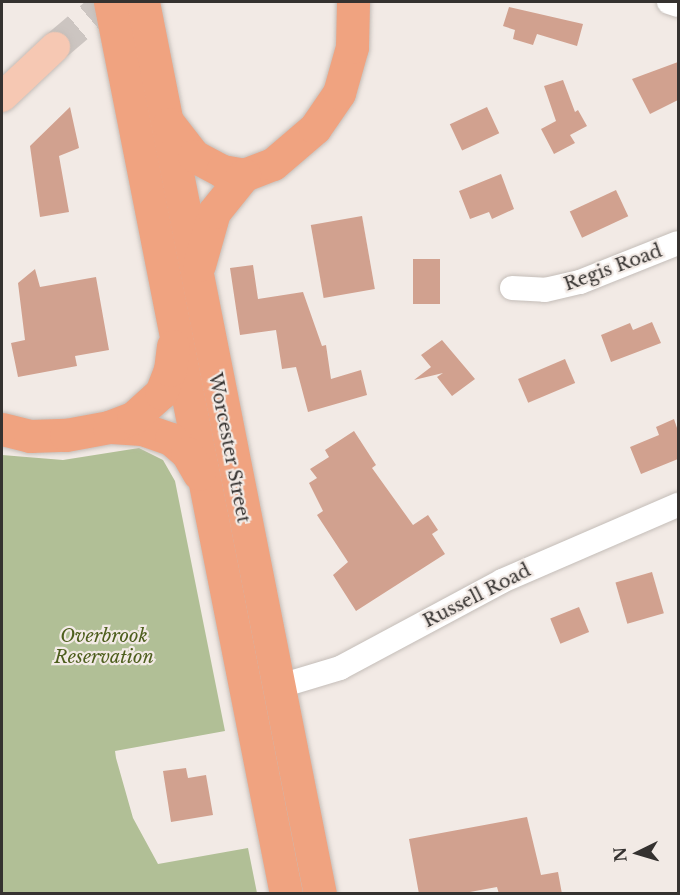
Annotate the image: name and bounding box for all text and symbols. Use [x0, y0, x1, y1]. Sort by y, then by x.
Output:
street label: Regis Road [561, 240, 665, 296]
street label: Worcester Street [204, 371, 254, 525]
street label: Russell Road [420, 560, 534, 632]
park label: Overbrook Reservation [54, 626, 154, 668]
north arrow [608, 823, 668, 883]
text: N [609, 846, 631, 863]

